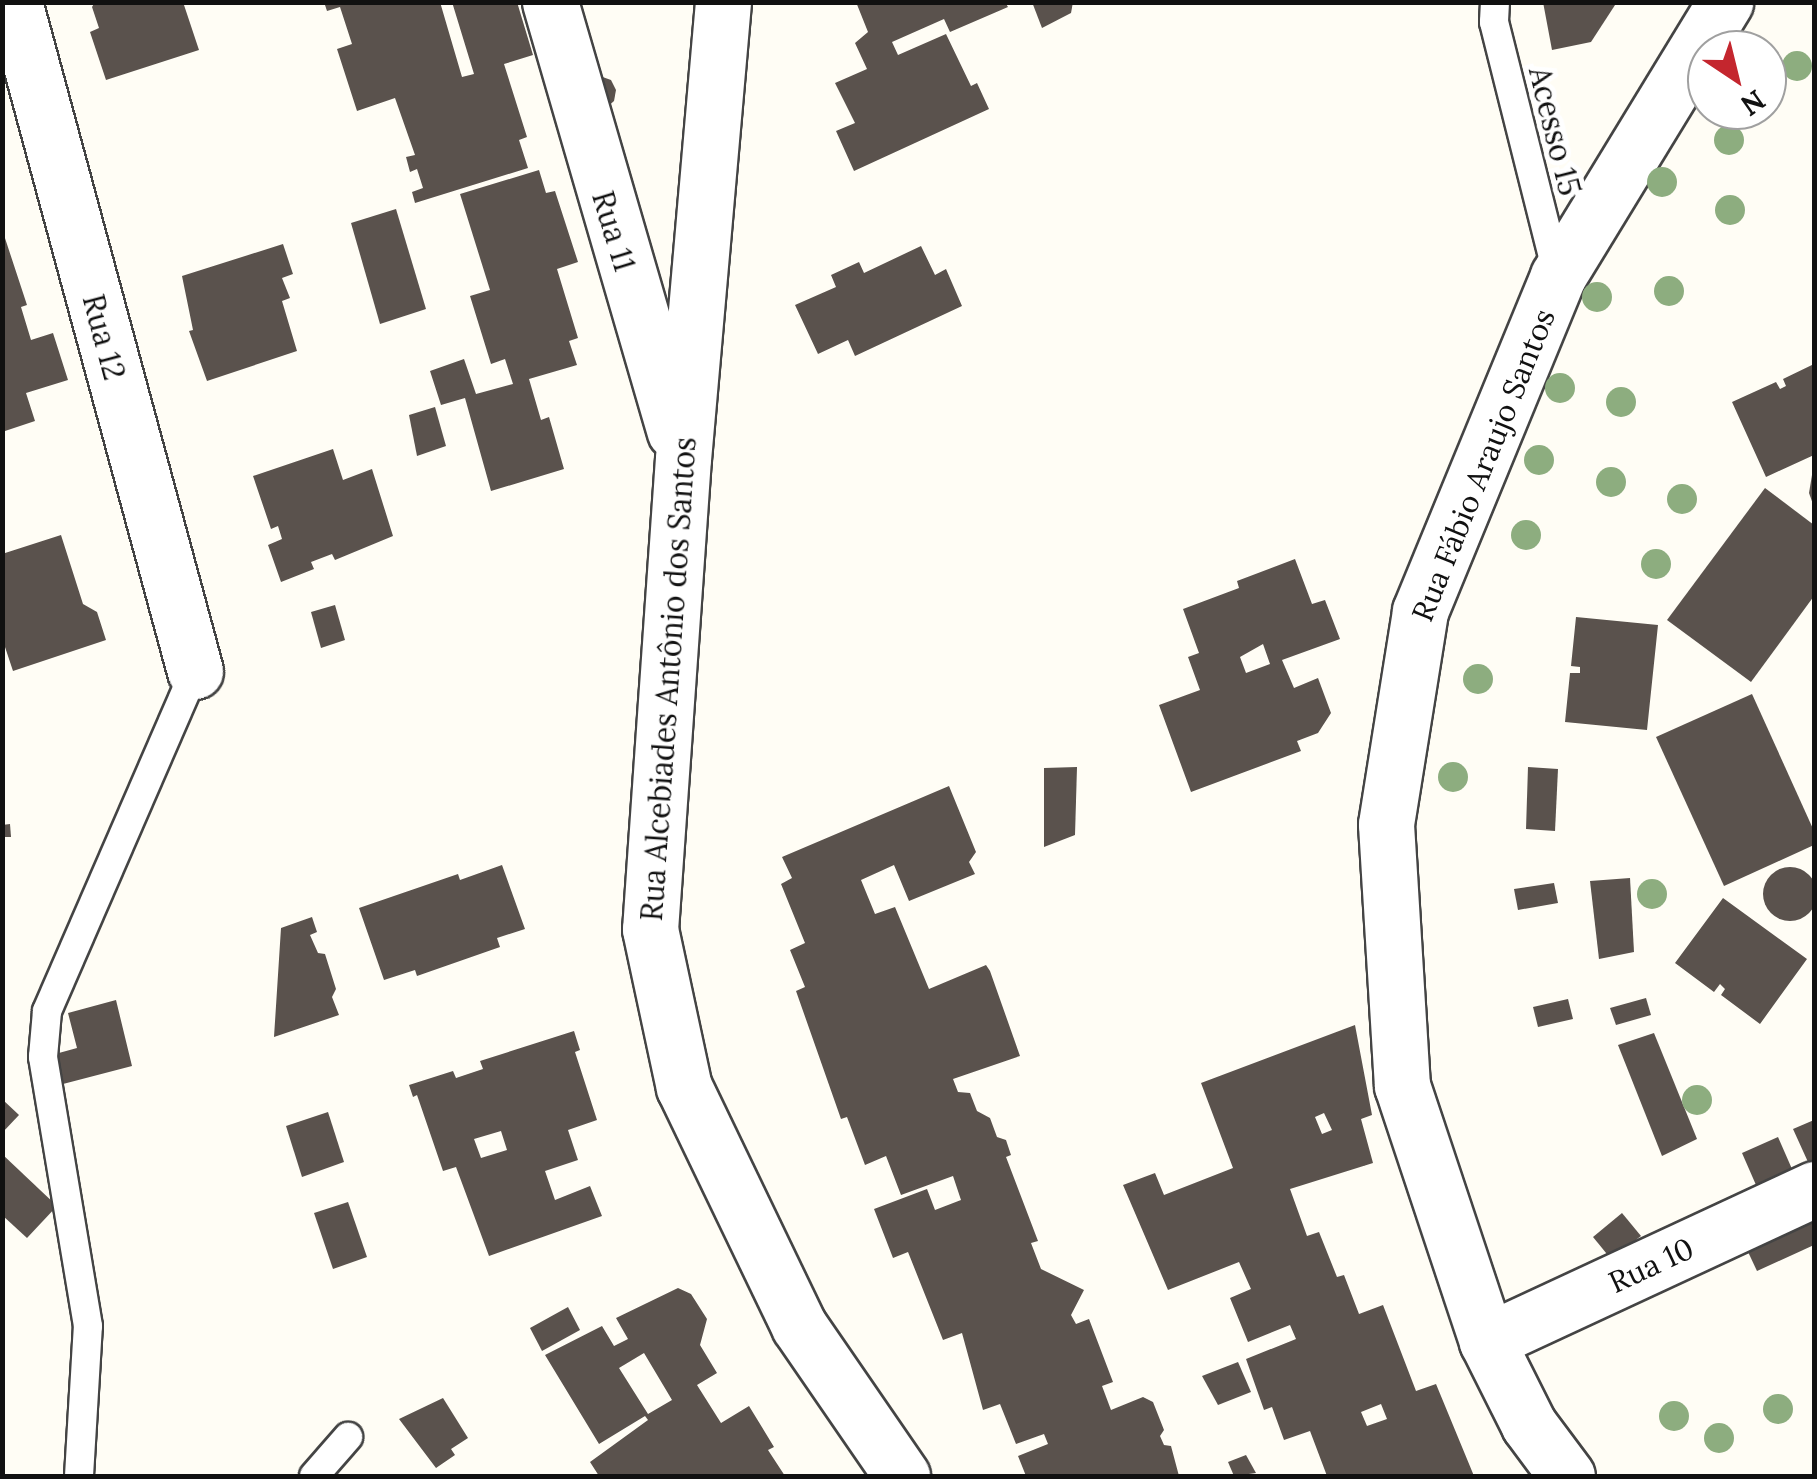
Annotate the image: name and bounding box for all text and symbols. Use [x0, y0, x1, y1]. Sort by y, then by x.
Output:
north arrow [1687, 30, 1787, 130]
street label: Acesso 15 [1522, 63, 1588, 199]
text: N [1734, 82, 1772, 124]
street label: Rua 11 [585, 187, 643, 275]
street label: Rua 12 [75, 290, 133, 384]
street label: Rua Fábio Araujo Santos [1404, 304, 1562, 626]
street label: Rua Alcebiades Antônio dos Santos [633, 436, 703, 922]
street label: Rua 10 [1603, 1230, 1699, 1300]

